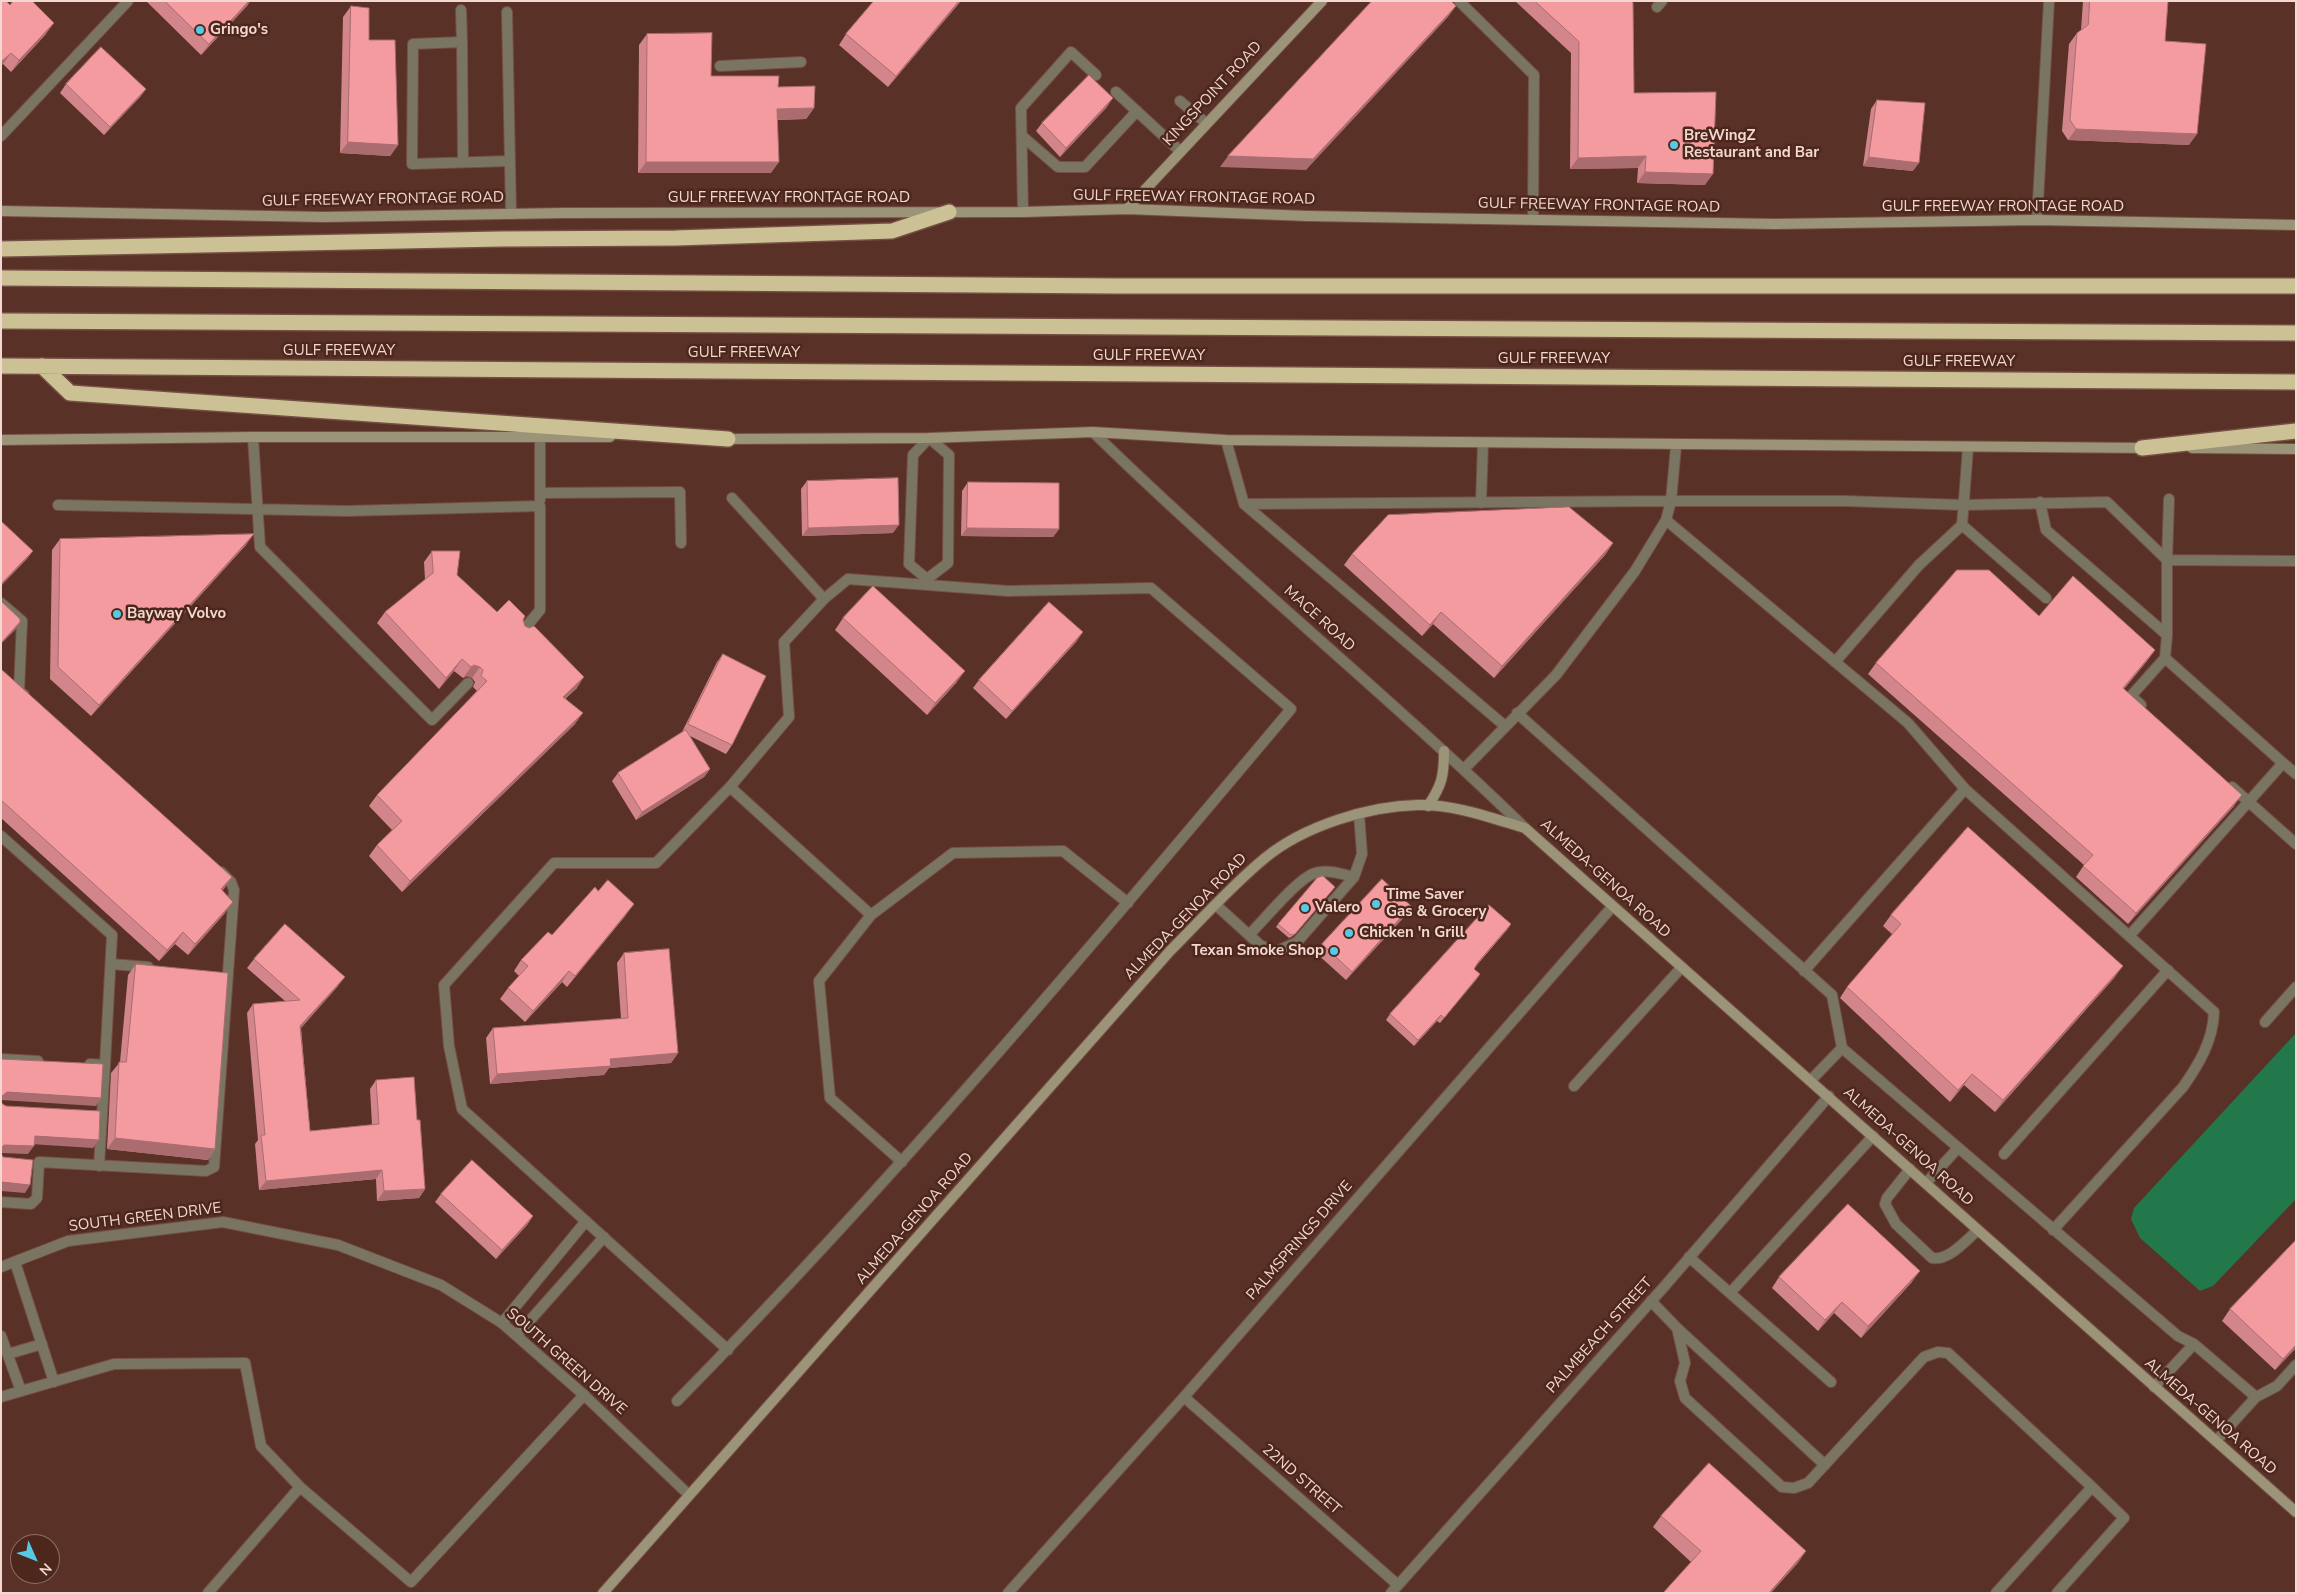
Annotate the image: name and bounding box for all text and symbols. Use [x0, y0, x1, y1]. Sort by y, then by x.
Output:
place label: Gringo's [210, 21, 268, 39]
marker: Gringo's [194, 24, 206, 36]
street label: KINGSPOINT ROAD [1160, 38, 1266, 150]
place label: BreWingZ Restaurant and Bar [1684, 127, 1819, 162]
marker: BreWingZ Restaurant and Bar [1668, 139, 1680, 151]
street label: GULF FREEWAY FRONTAGE ROAD [1073, 187, 1315, 209]
street label: GULF FREEWAY FRONTAGE ROAD [262, 189, 504, 211]
street label: GULF FREEWAY FRONTAGE ROAD [668, 189, 910, 207]
street label: GULF FREEWAY FRONTAGE ROAD [1478, 195, 1720, 217]
street label: GULF FREEWAY FRONTAGE ROAD [1882, 198, 2124, 216]
street label: GULF FREEWAY [283, 342, 395, 360]
street label: GULF FREEWAY [688, 344, 800, 362]
street label: GULF FREEWAY [1093, 347, 1205, 365]
street label: GULF FREEWAY [1498, 350, 1610, 368]
street label: GULF FREEWAY [1903, 353, 2015, 371]
street label: MACE ROAD [1280, 582, 1358, 656]
place label: Bayway Volvo [127, 605, 226, 623]
marker: Bayway Volvo [111, 608, 123, 620]
street label: ALMEDA-GENOA ROAD [1536, 816, 1674, 942]
street label: ALMEDA-GENOA ROAD [1121, 850, 1251, 984]
place label: Time Saver Gas & Grocery [1386, 886, 1486, 921]
marker: Time Saver Gas & Grocery [1370, 898, 1382, 910]
place label: Valero [1315, 899, 1360, 917]
marker: Valero [1299, 902, 1311, 914]
place label: Chicken 'n Grill [1359, 924, 1464, 942]
marker: Chicken 'n Grill [1343, 927, 1355, 939]
place label: Texan Smoke Shop [1191, 942, 1324, 960]
marker: Texan Smoke Shop [1328, 945, 1340, 957]
street label: ALMEDA-GENOA ROAD [1839, 1084, 1977, 1210]
street label: ALMEDA-GENOA ROAD [853, 1149, 977, 1289]
street label: PALMSPRINGS DRIVE [1243, 1178, 1357, 1304]
street label: SOUTH GREEN DRIVE [68, 1200, 222, 1236]
street label: PALMBEACH STREET [1543, 1274, 1657, 1398]
street label: SOUTH GREEN DRIVE [502, 1305, 630, 1419]
street label: ALMEDA-GENOA ROAD [2140, 1355, 2280, 1479]
street label: 22ND STREET [1258, 1441, 1344, 1519]
north arrow [10, 1534, 60, 1584]
text: N [35, 1559, 56, 1579]

